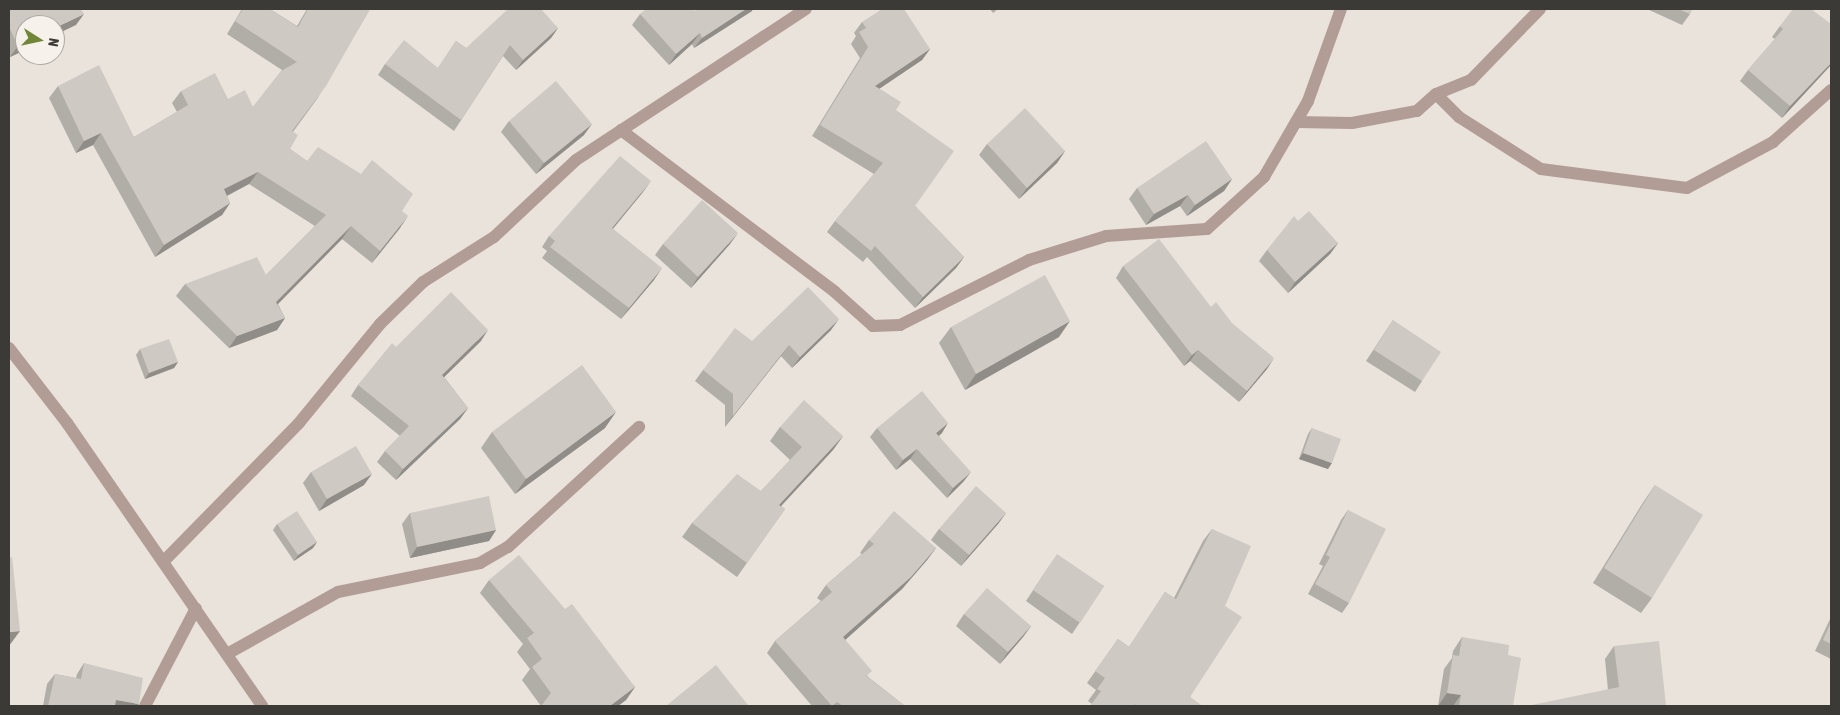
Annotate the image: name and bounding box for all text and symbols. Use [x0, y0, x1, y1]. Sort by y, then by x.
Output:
north arrow [15, 15, 65, 65]
text: N [45, 37, 62, 48]

